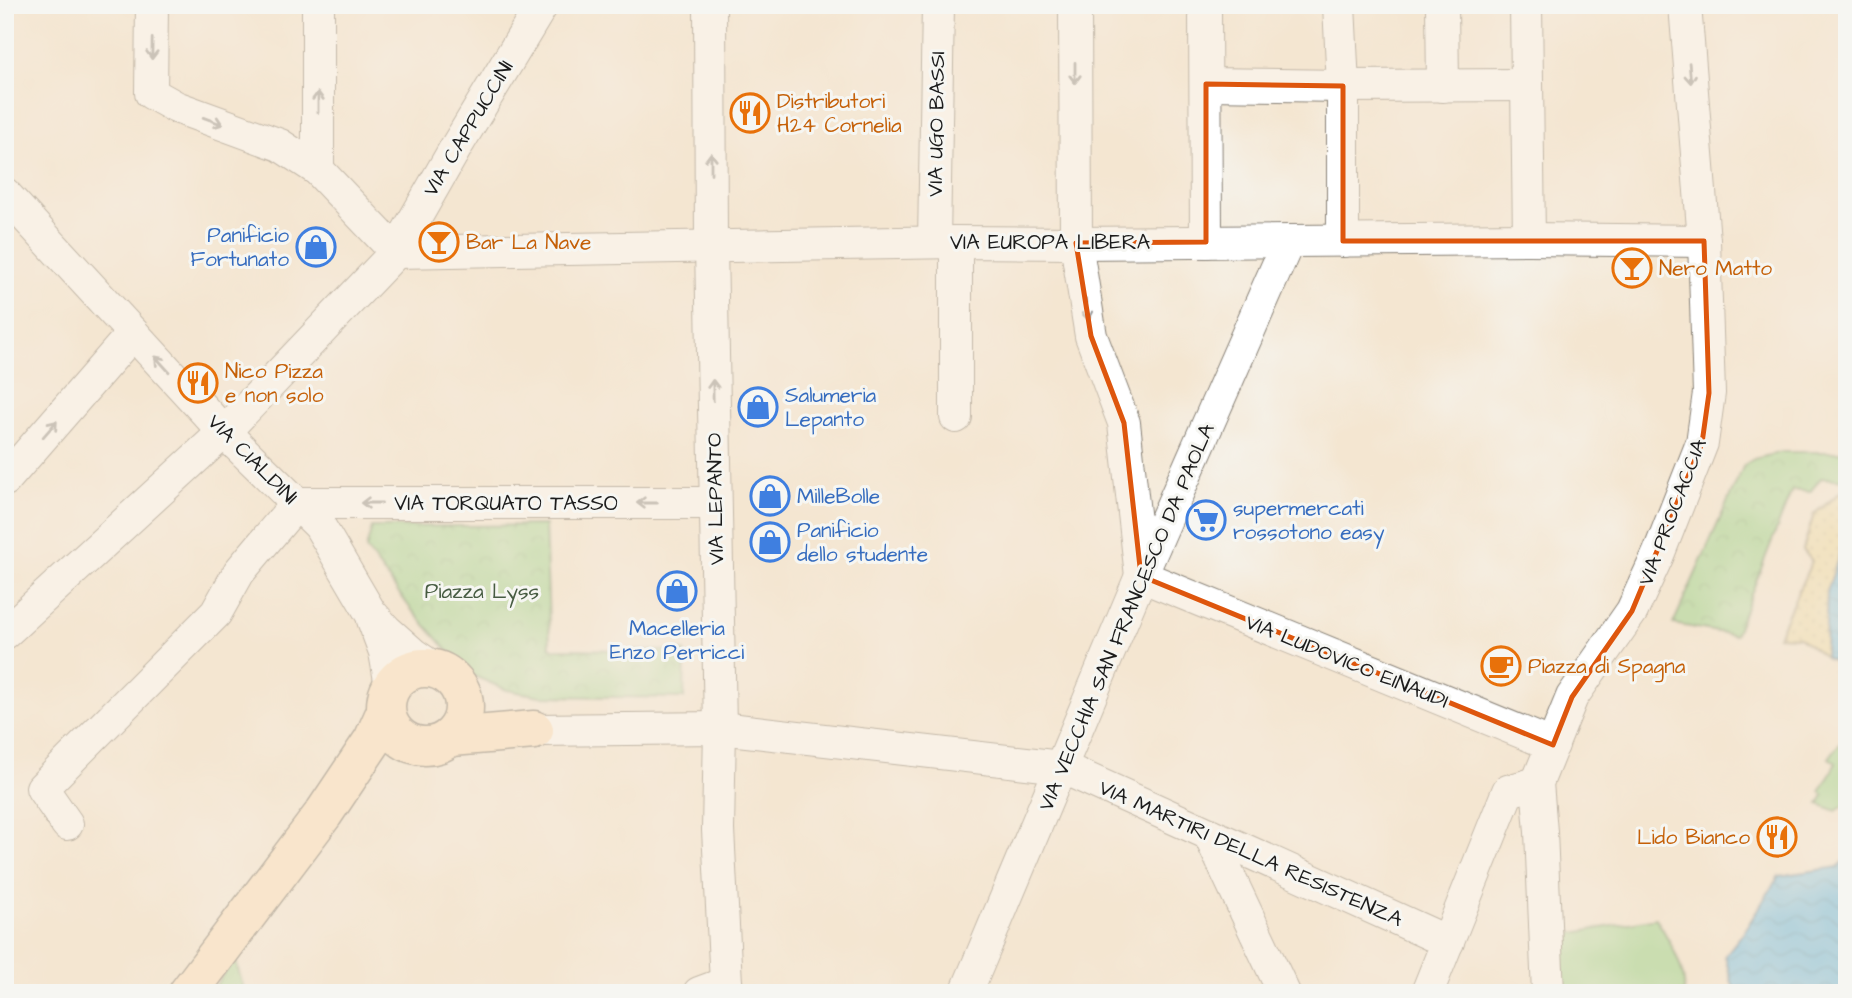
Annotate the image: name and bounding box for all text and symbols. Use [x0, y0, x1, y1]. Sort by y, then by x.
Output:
one-way arrow [145, 37, 159, 60]
street label: VIA UGO BASSI [921, 51, 952, 197]
street label: VIA CAPPUCCINI [416, 55, 521, 202]
one-way arrow [1684, 61, 1697, 84]
one-way arrow [1068, 62, 1082, 85]
place label: Distributori H24 Cornelia [777, 87, 902, 140]
one-way arrow [311, 90, 325, 113]
restaurant icon: Distributori H24 Cornelia [729, 92, 771, 134]
one-way arrow [202, 115, 224, 128]
one-way arrow [704, 151, 717, 174]
place label: Panificio Fortunato [190, 221, 289, 274]
bar icon: Bar La Nave [418, 221, 460, 263]
shop icon: Panificio Fortunato [295, 226, 337, 268]
place label: Bar La Nave [466, 228, 591, 257]
street label: VIA EUROPA LIBERA [950, 228, 1151, 257]
bar icon: Nero Matto [1611, 247, 1653, 289]
place label: Nero Matto [1659, 254, 1772, 283]
one-way arrow [1081, 298, 1094, 321]
one-way arrow [153, 356, 170, 373]
place label: Nico Pizza e non solo [225, 357, 324, 410]
restaurant icon: Nico Pizza e non solo [177, 362, 219, 404]
one-way arrow [707, 379, 720, 402]
place label: Salumeria Lepanto [785, 381, 877, 435]
shop icon: Salumeria Lepanto [737, 386, 779, 428]
street label: VIA CIALDINI [201, 408, 304, 511]
street label: VIA VECCHIA SAN FRANCESCO DA PAOLA [1031, 418, 1222, 815]
one-way arrow [42, 420, 58, 438]
street label: VIA LEPANTO [700, 433, 731, 565]
street label: VIA PROCACCIA [1631, 434, 1714, 590]
shop icon: MilleBolle [749, 475, 791, 517]
place label: MilleBolle [797, 482, 880, 511]
street label: VIA TORQUATO TASSO [394, 489, 618, 518]
place label: supermercati rossotono easy [1233, 494, 1385, 549]
one-way arrow [359, 496, 382, 510]
one-way arrow [636, 496, 659, 510]
supermarket icon: supermercati rossotono easy [1185, 499, 1227, 541]
place label: Panificio dello studente [797, 516, 928, 569]
shop icon: Panificio dello studente [749, 521, 791, 563]
shop icon: Macelleria Enzo Perricci [656, 570, 698, 612]
park label: Piazza Lyss [425, 577, 539, 608]
street label: VIA LUDOVICO EINAUDI [1241, 607, 1453, 716]
place label: Macelleria Enzo Perricci [610, 614, 744, 667]
cafe icon: Piazza di Spagna [1480, 645, 1522, 687]
place label: Piazza di Spagna [1528, 652, 1686, 683]
street label: VIA MARTIRI DELLA RESISTENZA [1094, 773, 1408, 934]
restaurant icon: Lido Bianco [1756, 816, 1798, 858]
place label: Lido Bianco [1637, 823, 1750, 852]

